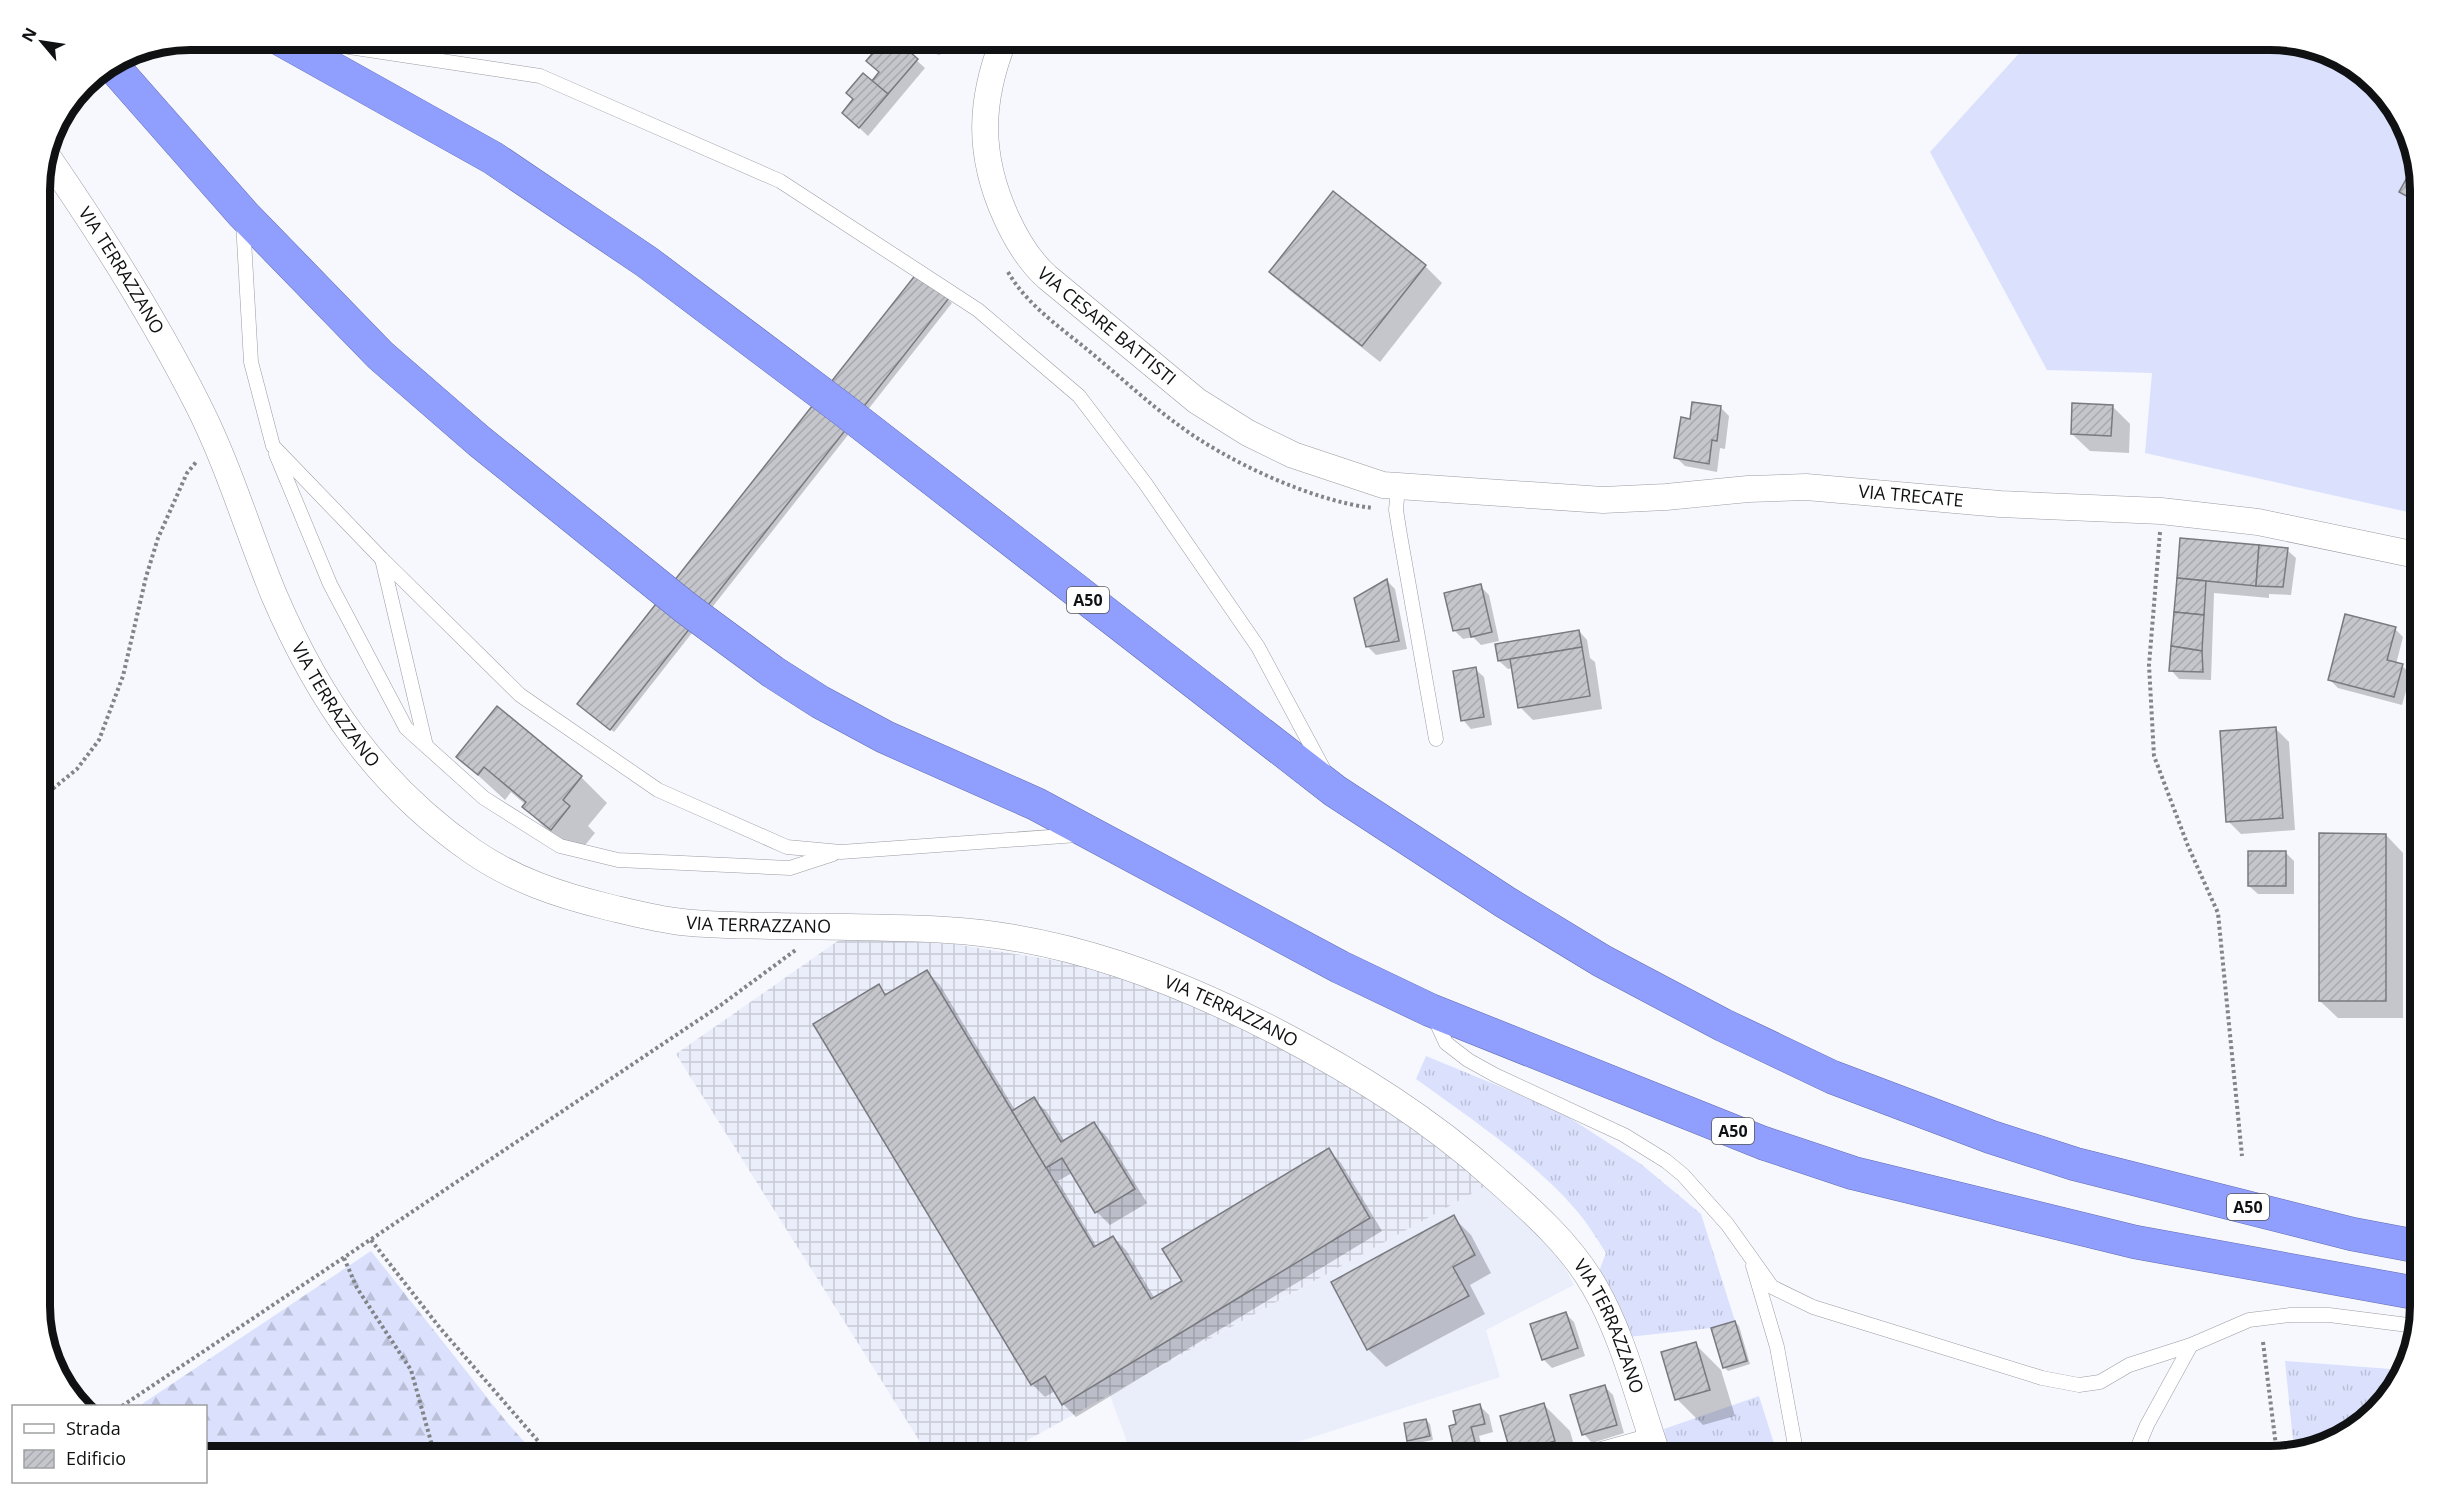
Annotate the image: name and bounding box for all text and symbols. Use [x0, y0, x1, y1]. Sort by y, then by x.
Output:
north arrow [12, 12, 72, 72]
text: N [16, 24, 42, 46]
street label: VIA TERRAZZANO [74, 202, 170, 338]
street label: VIA CESARE BATTISTI [1033, 261, 1181, 390]
street label: VIA TRECATE [1858, 479, 1965, 512]
road number: A50 [1067, 587, 1109, 613]
street label: VIA TERRAZZANO [287, 638, 386, 772]
street label: VIA TERRAZZANO [685, 910, 831, 938]
street label: VIA TERRAZZANO [1161, 969, 1303, 1052]
road number: A50 [1712, 1118, 1754, 1144]
road number: A50 [2227, 1194, 2269, 1220]
street label: VIA TERRAZZANO [1569, 1254, 1650, 1396]
legend [12, 1405, 207, 1483]
text: Strada [66, 1416, 121, 1440]
text: Edificio [66, 1446, 126, 1470]

